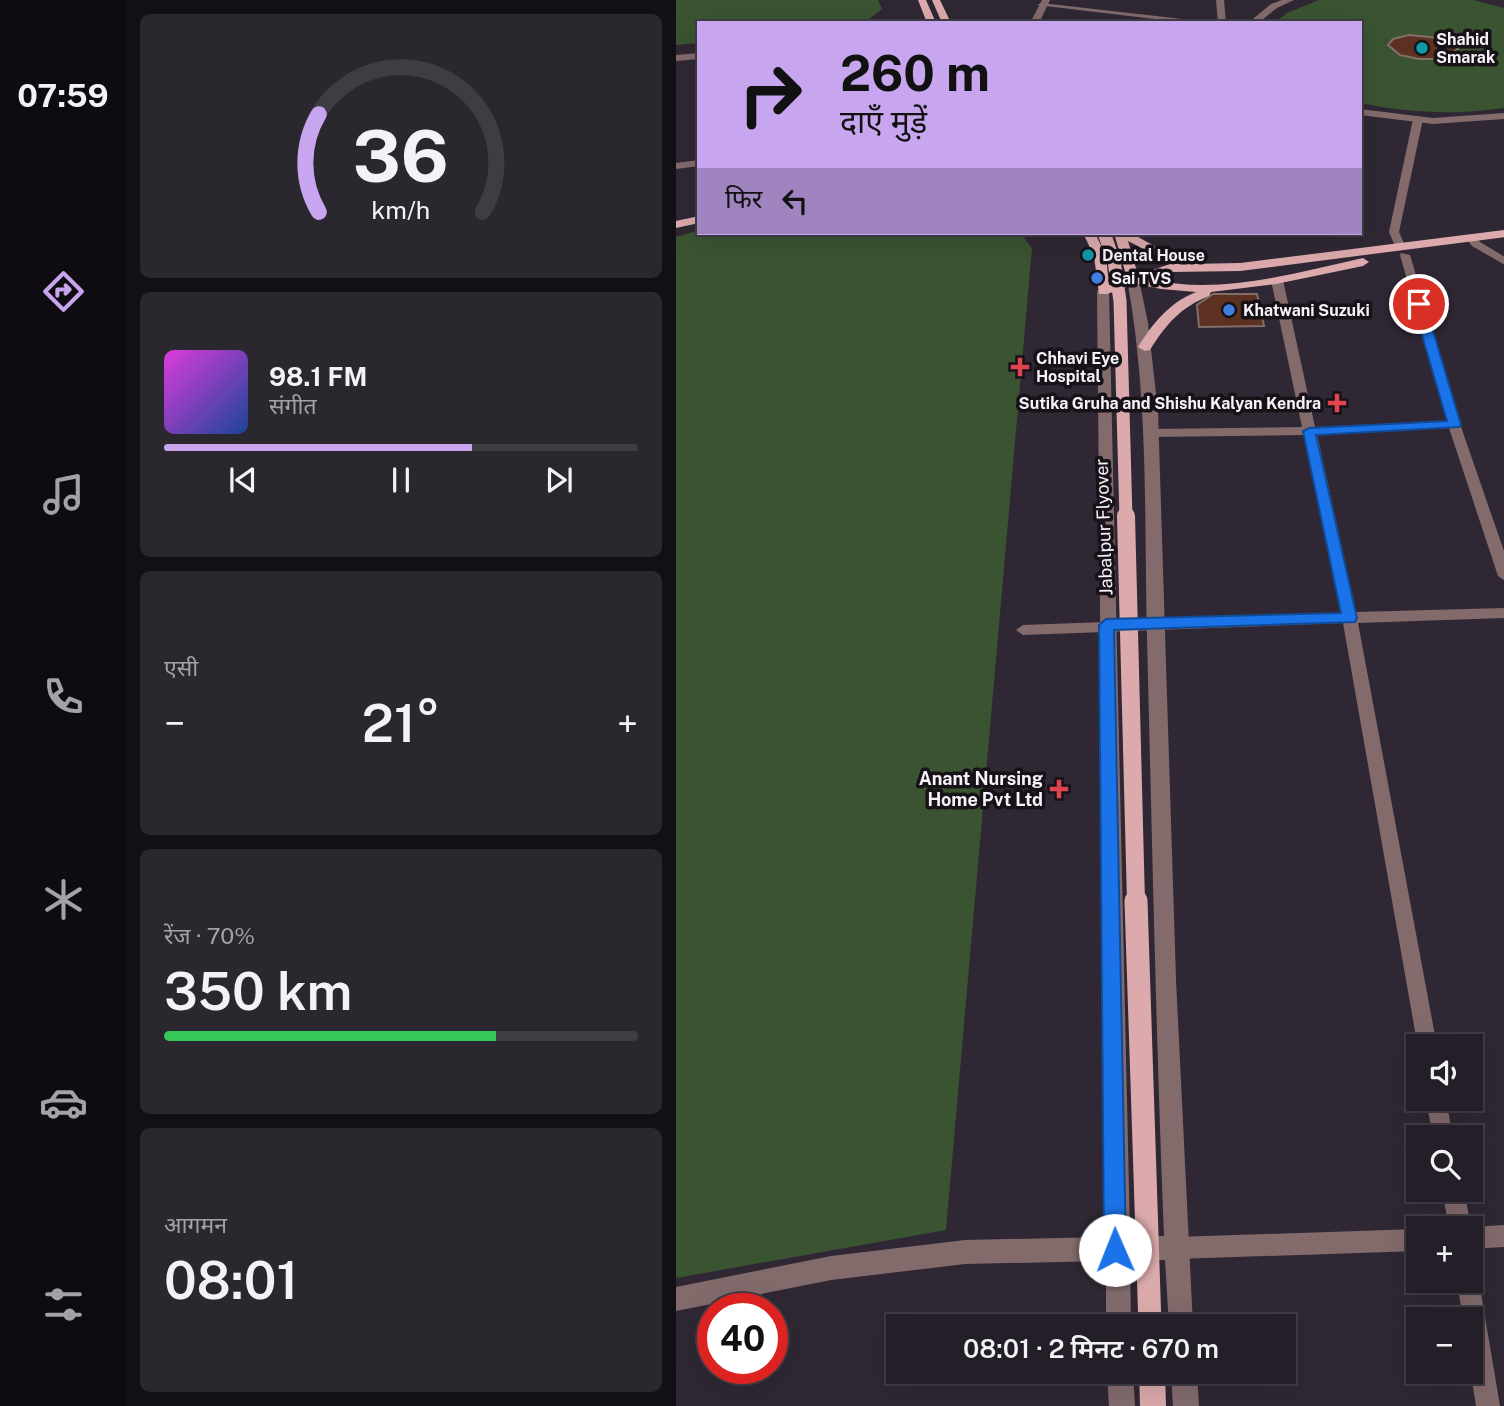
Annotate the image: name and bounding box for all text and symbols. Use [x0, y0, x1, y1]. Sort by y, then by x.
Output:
place label: Shahid Smarak [1436, 30, 1495, 67]
marker: Shahid Smarak [1414, 40, 1430, 56]
text: 260 m [840, 44, 990, 102]
icon: right [725, 49, 816, 140]
text: 07:59 [17, 77, 109, 114]
text: दाएँ मुड़ें [840, 103, 927, 140]
text: 36 [353, 114, 449, 199]
icon: left [776, 182, 814, 220]
text: फिर [725, 183, 762, 214]
text: km/h [372, 195, 430, 225]
place label: Dental House [1102, 246, 1205, 265]
marker: Dental House [1080, 247, 1096, 263]
icon: directions [39, 267, 88, 316]
place label: Sai TVS [1111, 269, 1171, 288]
marker: Sai TVS [1089, 270, 1105, 286]
pin [1389, 274, 1449, 334]
icon: arrive [1400, 285, 1438, 323]
place label: Khatwani Suzuki [1243, 301, 1370, 320]
marker: Khatwani Suzuki [1221, 302, 1237, 318]
place label: Chhavi Eye Hospital [1036, 349, 1119, 386]
marker: Chhavi Eye Hospital [1010, 357, 1030, 377]
text: 98.1 FM [269, 361, 367, 392]
text: संगीत [269, 392, 317, 419]
marker: Sutika Gruha and Shishu Kalyan Kendra [1327, 393, 1347, 413]
place label: Sutika Gruha and Shishu Kalyan Kendra [1019, 394, 1321, 413]
street label: Jabalpur Flyover [1091, 458, 1116, 596]
icon: previous [224, 461, 262, 499]
icon: pause [382, 461, 420, 499]
icon: next [540, 461, 578, 499]
icon: music [39, 470, 88, 519]
text: एसी [164, 654, 198, 681]
icon: phone [39, 672, 88, 721]
text: 21° [362, 693, 440, 754]
text: − [164, 701, 185, 746]
text: + [617, 701, 638, 746]
place label: Anant Nursing Home Pvt Ltd [919, 768, 1043, 810]
marker: Anant Nursing Home Pvt Ltd [1049, 779, 1069, 799]
icon: climate [39, 875, 88, 924]
text: रेंज · 70% [164, 922, 255, 949]
text: 350 km [164, 961, 352, 1022]
map controls [1406, 1034, 1483, 1384]
button: sound [1406, 1034, 1483, 1111]
icon: car [39, 1078, 88, 1127]
button: search [1406, 1125, 1483, 1202]
text: आगमन [164, 1211, 227, 1238]
position arrow [1078, 1213, 1152, 1287]
button: + [1406, 1216, 1483, 1293]
text: 08:01 [164, 1250, 298, 1311]
icon: filters [39, 1280, 88, 1329]
speed limit sign: 40 [697, 1293, 788, 1384]
button: − [1406, 1307, 1483, 1384]
text: 08:01 · 2 मिनट · 670 m [963, 1333, 1219, 1364]

